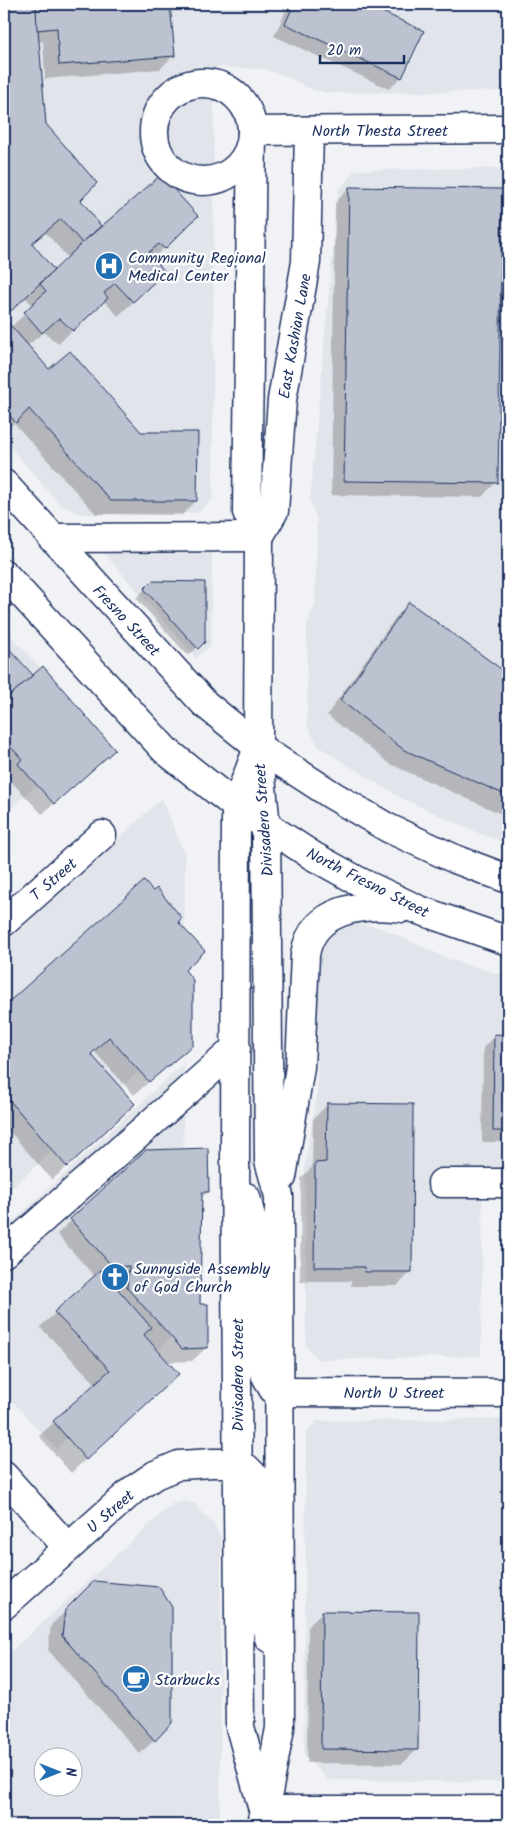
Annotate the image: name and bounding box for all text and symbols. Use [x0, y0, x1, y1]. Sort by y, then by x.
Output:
scale bar [320, 32, 403, 64]
text: 20 m [327, 39, 361, 63]
street label: North Thesta Street [312, 119, 449, 144]
place label: Community Regional Medical Center [128, 246, 266, 289]
hospital icon: Community Regional Medical Center [94, 251, 124, 281]
street label: East Kashian Lane [272, 272, 319, 401]
street label: Fresno Street [86, 579, 166, 663]
street label: Divisadero Street [248, 761, 281, 877]
street label: North Fresno Street [301, 842, 434, 925]
street label: T Street [25, 852, 84, 908]
place label: Sunnyside Assembly of God Church [134, 1257, 271, 1300]
church icon: Sunnyside Assembly of God Church [100, 1262, 130, 1292]
street label: Divisadero Street [226, 1317, 251, 1432]
street label: North U Street [343, 1381, 445, 1406]
street label: U Street [81, 1484, 141, 1540]
cafe icon: Starbucks [121, 1664, 151, 1694]
place label: Starbucks [155, 1668, 220, 1693]
north arrow [32, 1746, 82, 1796]
text: N [59, 1768, 81, 1777]

